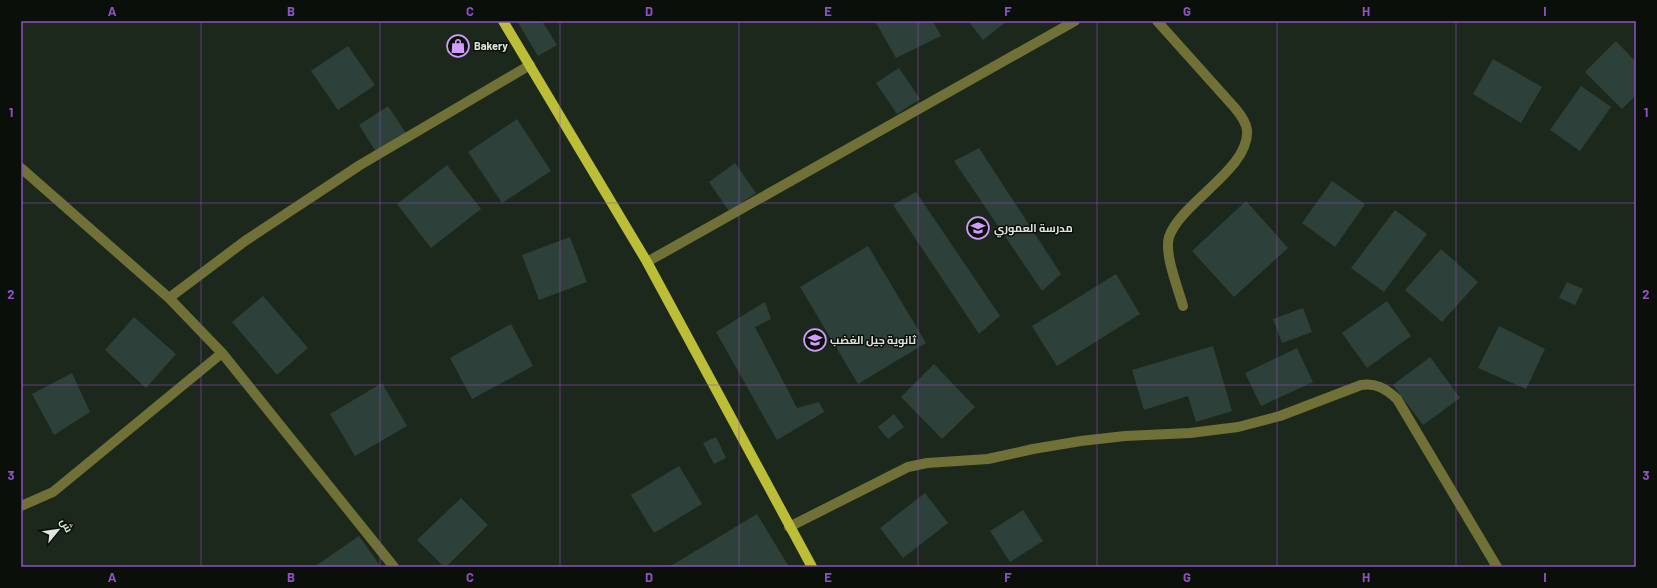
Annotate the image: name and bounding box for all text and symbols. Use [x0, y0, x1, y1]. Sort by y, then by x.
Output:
text: A [108, 3, 117, 19]
text: B [287, 3, 295, 19]
text: C [466, 3, 474, 19]
text: D [645, 3, 653, 19]
text: E [824, 3, 832, 19]
text: F [1004, 3, 1012, 19]
text: G [1183, 3, 1191, 19]
text: H [1362, 3, 1370, 19]
text: I [1543, 3, 1547, 19]
shop icon: Bakery [445, 33, 471, 59]
place label: Bakery [474, 39, 508, 52]
text: 1 [9, 104, 13, 120]
text: 1 [1644, 104, 1648, 120]
school or university icon: مدرسة العموري [965, 215, 991, 241]
place label: مدرسة العموري [994, 221, 1073, 238]
text: 2 [7, 286, 15, 302]
text: 2 [1642, 286, 1650, 302]
school or university icon: ثانوية جيل الغضب [802, 327, 828, 353]
place label: ثانوية جيل الغضب [830, 333, 917, 348]
text: 3 [7, 467, 15, 483]
text: 3 [1642, 467, 1650, 483]
north arrow [38, 510, 78, 550]
text: ش [57, 516, 76, 535]
text: A [108, 569, 117, 585]
text: B [287, 569, 295, 585]
text: C [466, 569, 474, 585]
text: D [645, 569, 653, 585]
text: E [824, 569, 832, 585]
text: F [1004, 569, 1012, 585]
text: G [1183, 569, 1191, 585]
text: H [1362, 569, 1370, 585]
text: I [1543, 569, 1547, 585]

